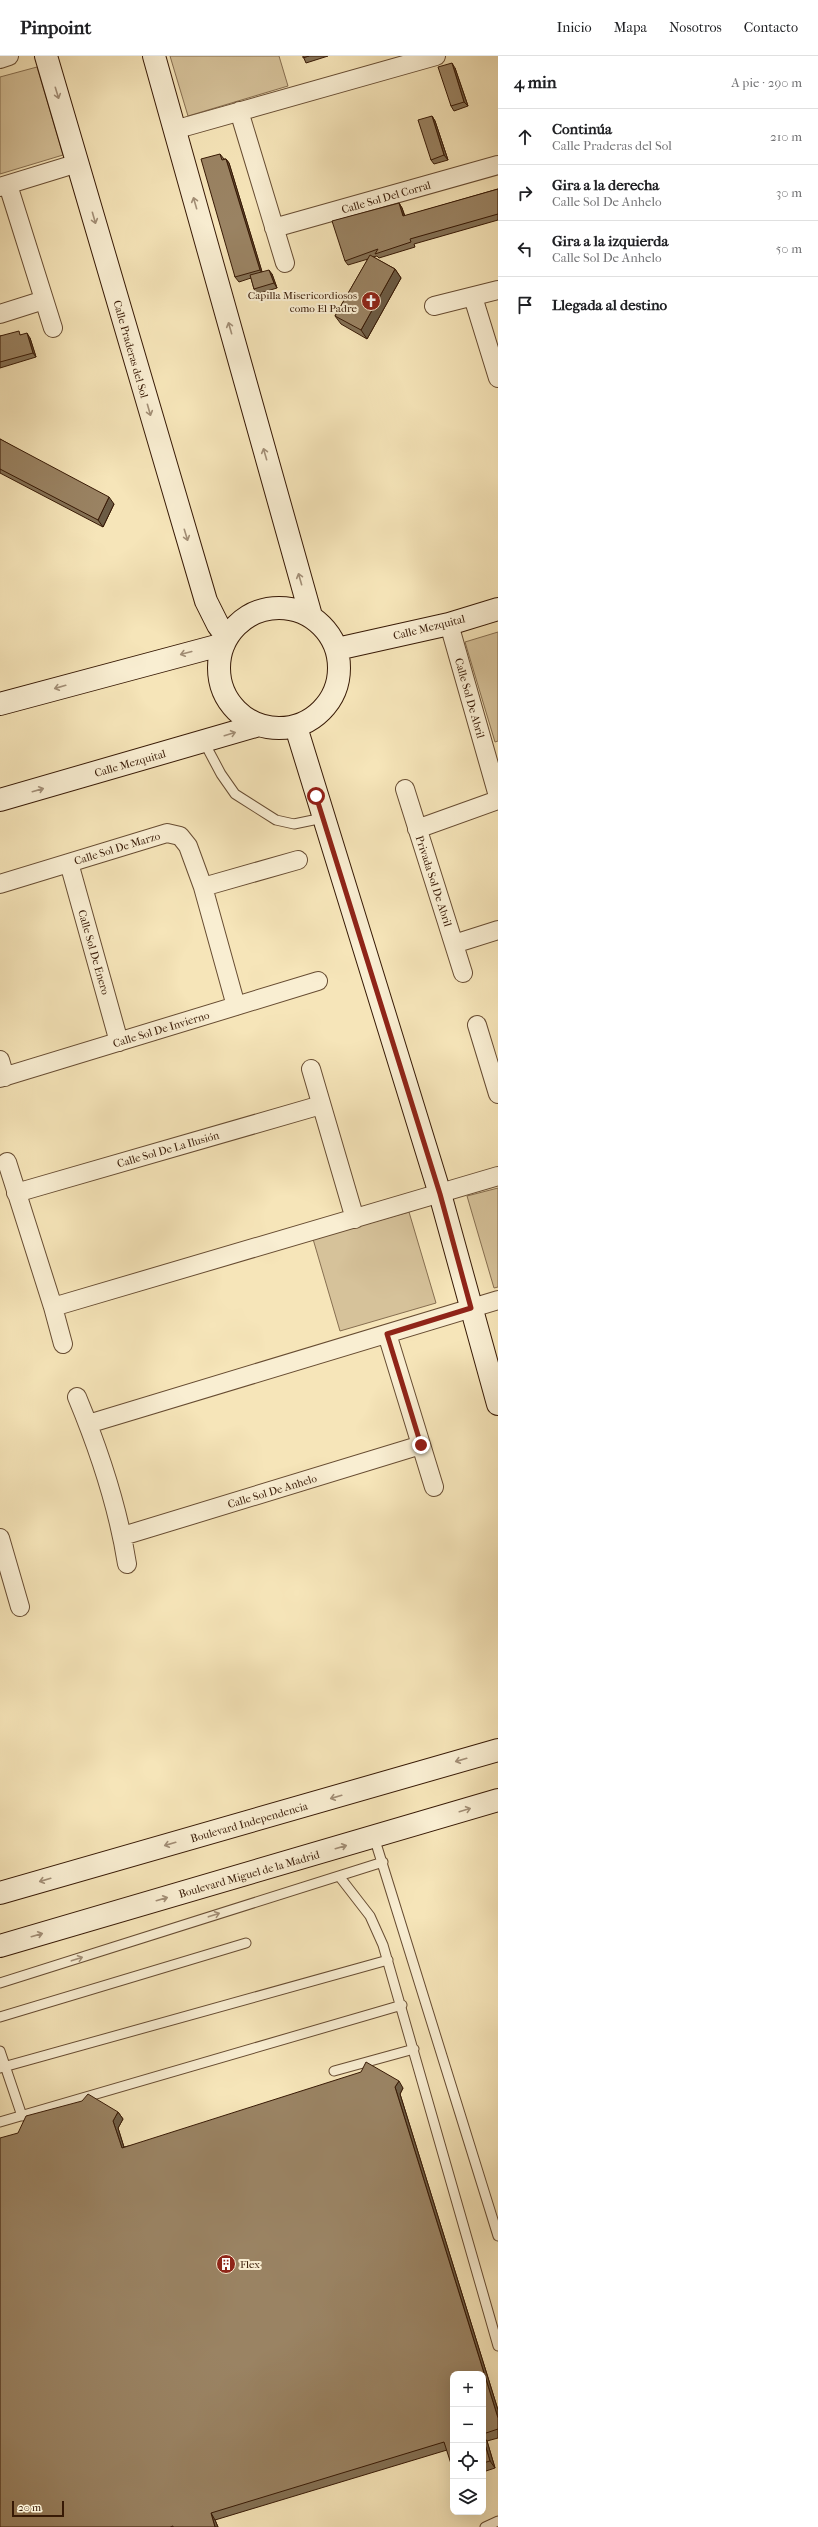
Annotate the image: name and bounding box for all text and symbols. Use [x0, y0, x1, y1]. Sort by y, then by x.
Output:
text: Pinpoint [20, 17, 91, 39]
text: Inicio [557, 19, 592, 36]
text: Mapa [614, 19, 647, 36]
text: Nosotros [669, 19, 722, 36]
text: Contacto [744, 19, 798, 36]
text: 4 min [514, 72, 557, 92]
text: A pie · 290 m [731, 75, 802, 90]
one-way arrow [54, 87, 61, 100]
text: Continúa [552, 120, 612, 138]
icon: ahead [514, 126, 536, 148]
text: 210 m [770, 129, 802, 144]
text: Calle Praderas del Sol [552, 138, 672, 153]
text: Gira a la derecha [552, 176, 659, 194]
street label: Calle Sol Del Corral [340, 178, 432, 216]
icon: right [514, 182, 536, 204]
text: 30 m [776, 185, 802, 200]
text: Calle Sol De Anhelo [552, 194, 661, 209]
one-way arrow [191, 197, 198, 210]
one-way arrow [91, 211, 98, 224]
text: Gira a la izquierda [552, 232, 668, 250]
icon: left [514, 238, 536, 260]
text: 50 m [776, 241, 802, 256]
text: Calle Sol De Anhelo [552, 250, 661, 265]
place label: Capilla Misericordiosos como El Padre [248, 289, 358, 315]
church icon: Capilla Misericordiosos como El Padre [360, 290, 382, 312]
icon: arrive [514, 294, 536, 316]
text: Llegada al destino [552, 296, 667, 314]
street label: Calle Praderas del Sol [110, 299, 151, 400]
one-way arrow [226, 322, 233, 335]
one-way arrow [146, 404, 153, 417]
one-way arrow [261, 447, 268, 460]
one-way arrow [183, 528, 190, 541]
one-way arrow [296, 572, 303, 585]
street label: Calle Mezquital [392, 612, 466, 643]
one-way arrow [180, 650, 193, 658]
street label: Calle Sol De Abril [452, 657, 487, 740]
one-way arrow [54, 684, 67, 691]
one-way arrow [223, 730, 236, 737]
street label: Calle Mezquital [93, 747, 167, 780]
one-way arrow [31, 786, 44, 793]
route start [307, 787, 325, 805]
street label: Calle Sol De Marzo [73, 829, 162, 868]
street label: Privada Sol De Abril [413, 834, 454, 928]
street label: Calle Sol De Enero [75, 908, 112, 997]
street label: Calle Sol De Invierno [111, 1008, 211, 1050]
street label: Calle Sol De La Ilusión [116, 1128, 221, 1170]
route end [412, 1436, 430, 1454]
street label: Calle Sol De Anhelo [226, 1472, 319, 1511]
one-way arrow [454, 1757, 467, 1765]
one-way arrow [329, 1793, 342, 1801]
street label: Boulevard Independencia [189, 1799, 310, 1845]
one-way arrow [459, 1806, 472, 1813]
one-way arrow [164, 1841, 177, 1848]
one-way arrow [334, 1843, 347, 1850]
street label: Boulevard Miguel de la Madrid [177, 1848, 322, 1901]
one-way arrow [39, 1877, 52, 1884]
one-way arrow [156, 1895, 169, 1902]
one-way arrow [208, 1911, 221, 1918]
one-way arrow [31, 1931, 44, 1938]
one-way arrow [71, 1955, 84, 1962]
building icon: Flex [215, 2253, 237, 2275]
place label: Flex [240, 2258, 260, 2271]
map controls [450, 2371, 486, 2515]
button: + [450, 2371, 486, 2407]
button: − [450, 2407, 486, 2443]
button: locate [450, 2443, 486, 2479]
button: layers [450, 2479, 486, 2515]
scale bar [12, 2499, 64, 2518]
text: 20 m [18, 2501, 41, 2514]

